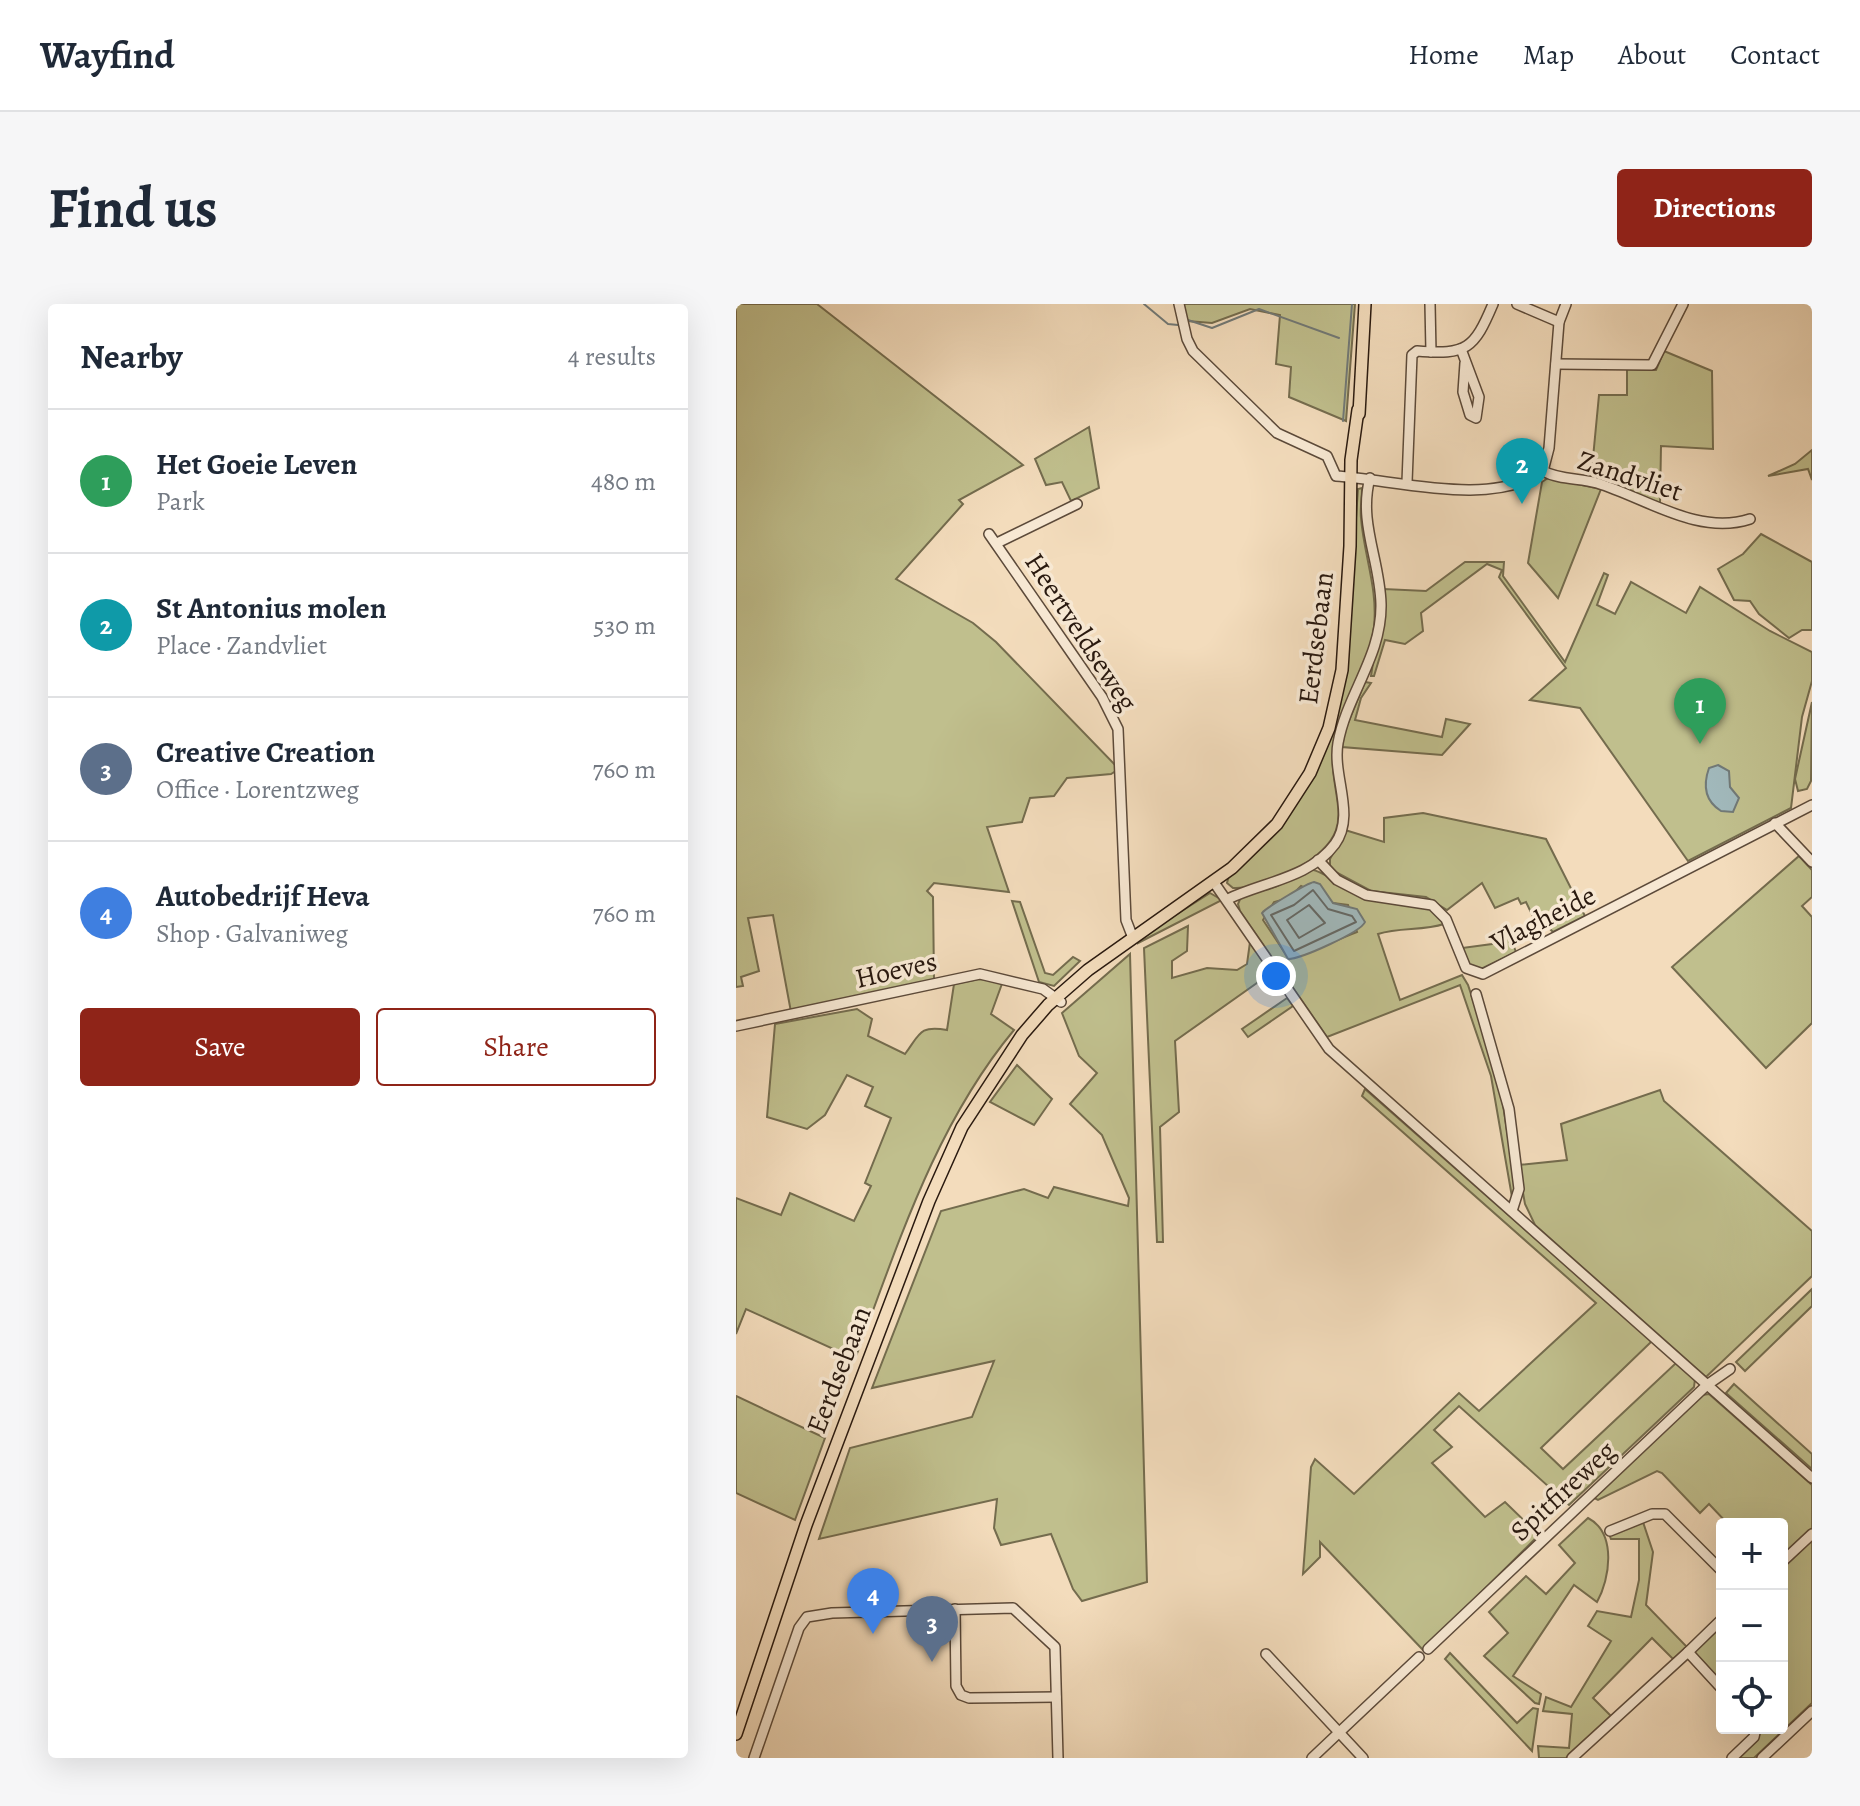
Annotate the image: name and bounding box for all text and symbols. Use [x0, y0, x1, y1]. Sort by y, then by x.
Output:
text: Wayfind [40, 29, 175, 81]
text: Home [1408, 36, 1479, 74]
text: Map [1523, 36, 1574, 74]
text: About [1618, 36, 1686, 74]
text: Contact [1730, 36, 1820, 74]
button: Directions [1617, 169, 1812, 247]
text: Find us [48, 170, 218, 246]
text: Nearby [80, 333, 183, 380]
text: 4 results [568, 339, 656, 374]
pin: 2 [1496, 438, 1548, 504]
street label: Zandvliet [1573, 441, 1687, 511]
text: Het Goeie Leven [156, 444, 357, 484]
text: 1 [101, 464, 111, 499]
text: 480 m [591, 464, 656, 499]
text: Park [156, 484, 205, 519]
street label: Heertveldseweg [1016, 546, 1146, 718]
street label: Eerdsebaan [1289, 570, 1343, 706]
text: St Antonius molen [156, 588, 387, 628]
text: 2 [100, 608, 112, 643]
text: 530 m [593, 608, 656, 643]
text: Place · Zandvliet [156, 628, 327, 663]
pin: 1 [1674, 678, 1726, 744]
text: Creative Creation [156, 732, 375, 772]
text: 3 [100, 752, 112, 787]
text: 760 m [592, 752, 656, 787]
text: Office · Lorentzweg [156, 772, 359, 807]
text: Autobedrijf Heva [156, 876, 370, 916]
street label: Vlagheide [1483, 876, 1602, 962]
text: 4 [100, 896, 112, 931]
text: 760 m [592, 896, 656, 931]
text: Shop · Galvaniweg [156, 916, 348, 951]
street label: Hoeves [851, 942, 941, 998]
your location [1256, 956, 1296, 996]
button: Save [80, 1008, 360, 1086]
button: Share [376, 1008, 656, 1086]
street label: Eerdsebaan [797, 1301, 881, 1439]
street label: Spitfireweg [1502, 1432, 1624, 1550]
map controls [1716, 1518, 1788, 1734]
button: + [1716, 1518, 1788, 1590]
pin: 4 [847, 1568, 899, 1634]
button: − [1716, 1590, 1788, 1662]
pin: 3 [906, 1596, 958, 1662]
button: locate [1716, 1662, 1788, 1734]

